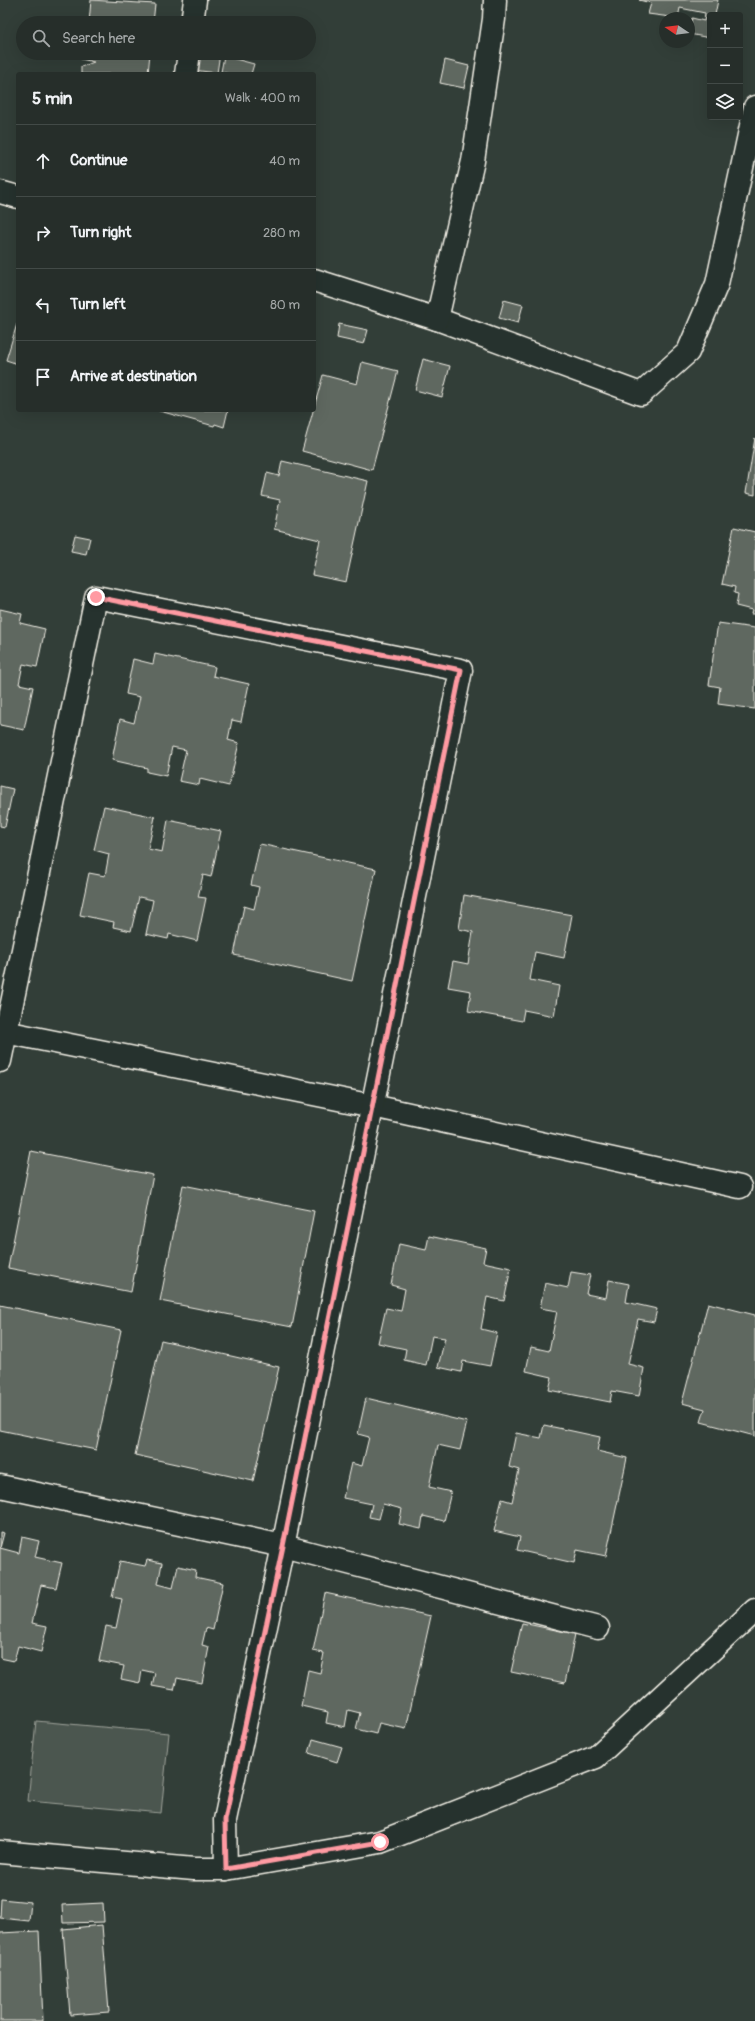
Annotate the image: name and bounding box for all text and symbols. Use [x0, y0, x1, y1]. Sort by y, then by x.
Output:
north arrow [659, 12, 695, 48]
map controls [707, 12, 743, 120]
button: + [707, 12, 743, 48]
search box [16, 16, 316, 60]
icon: search [30, 27, 52, 49]
text: Search here [62, 29, 135, 48]
button: − [707, 48, 743, 84]
button: layers [707, 84, 743, 120]
text: 5 min [32, 88, 72, 109]
text: Walk · 400 m [225, 90, 300, 106]
icon: ahead [32, 150, 54, 172]
text: Continue [70, 151, 128, 170]
text: 40 m [269, 153, 300, 169]
icon: right [32, 222, 54, 244]
text: Turn right [70, 223, 131, 242]
text: 280 m [263, 225, 300, 241]
icon: left [32, 294, 54, 316]
text: Turn left [70, 295, 126, 314]
text: 80 m [270, 297, 300, 313]
icon: arrive [32, 366, 54, 388]
text: Arrive at destination [70, 367, 197, 386]
route end [87, 588, 105, 606]
route start [371, 1833, 389, 1851]

